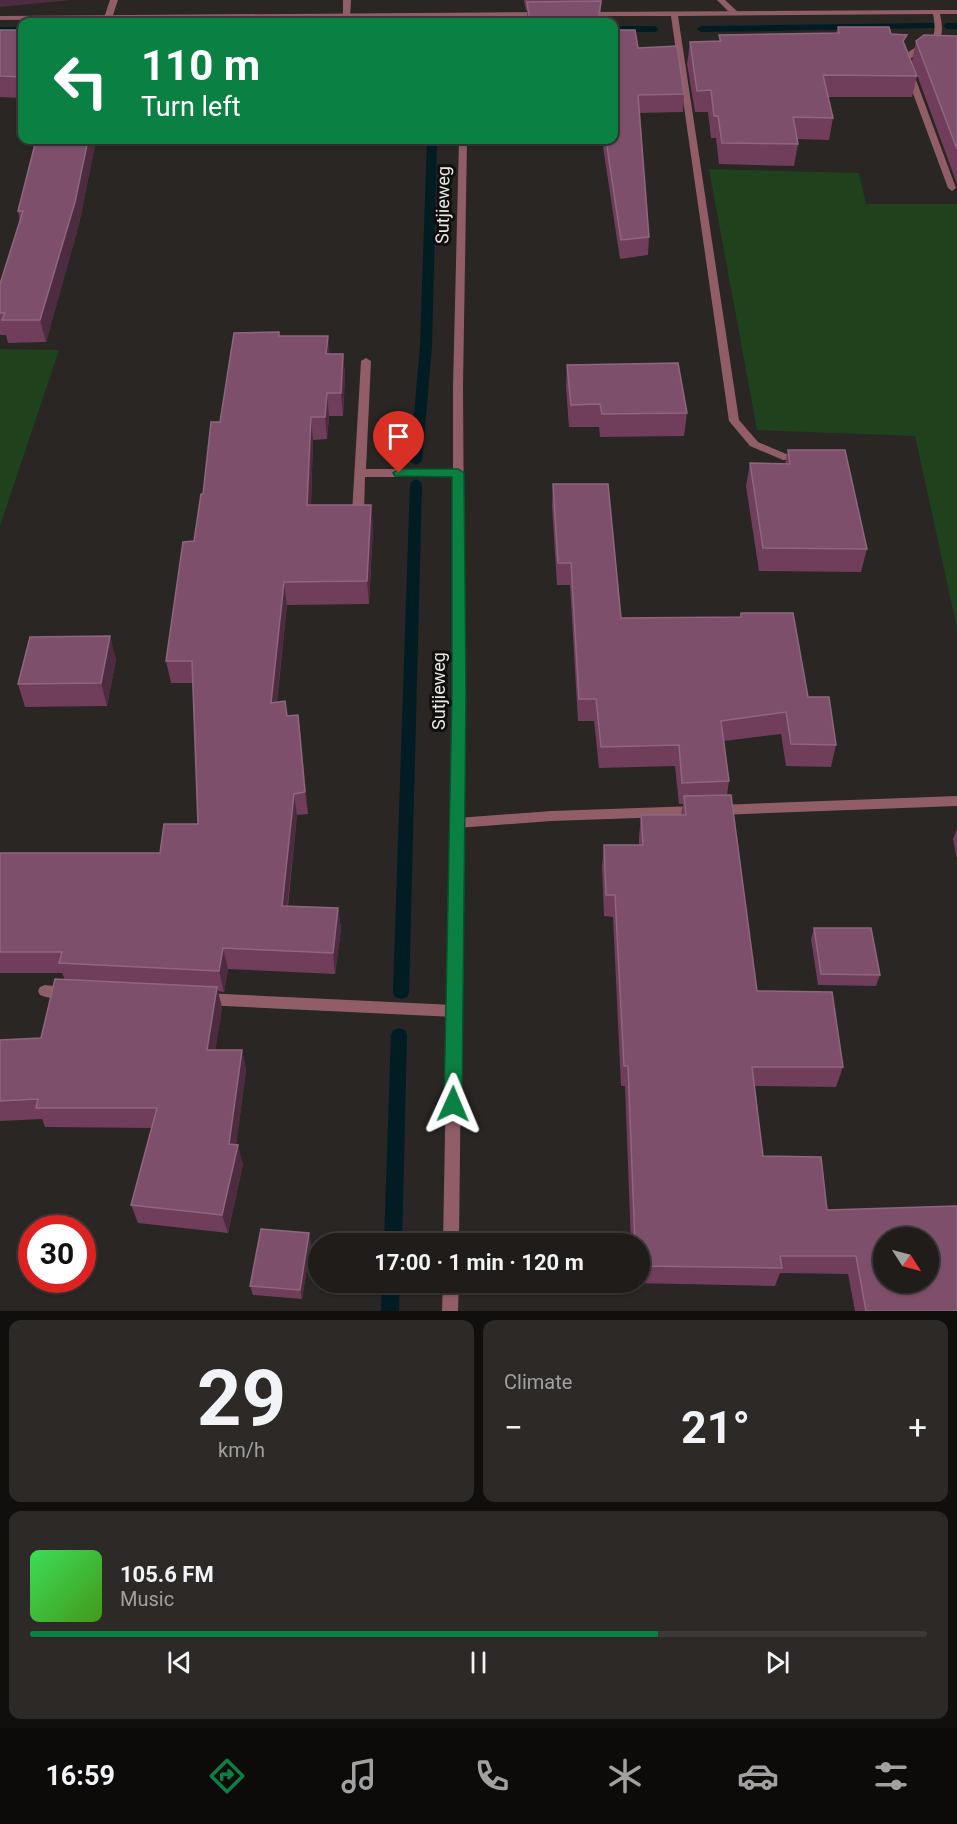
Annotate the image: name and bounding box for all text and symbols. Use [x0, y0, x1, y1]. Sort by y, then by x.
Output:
text: 110 m [141, 41, 260, 90]
icon: left [42, 42, 120, 120]
text: Turn left [141, 91, 241, 123]
street label: Sutjieweg [431, 166, 454, 244]
pin [373, 411, 424, 473]
icon: arrive [382, 420, 415, 453]
street label: Sutjieweg [428, 652, 449, 730]
position arrow [421, 1072, 485, 1136]
speed limit sign: 30 [18, 1215, 96, 1293]
north arrow [873, 1227, 939, 1293]
map controls [873, 1227, 939, 1293]
text: 17:00 · 1 min · 120 m [374, 1250, 584, 1275]
text: 29 [197, 1353, 286, 1444]
text: Climate [504, 1370, 572, 1394]
text: 21° [681, 1401, 750, 1454]
text: − [504, 1408, 523, 1447]
text: + [908, 1408, 927, 1447]
text: km/h [218, 1438, 265, 1462]
text: 105.6 FM [120, 1562, 214, 1587]
text: Music [120, 1587, 174, 1611]
icon: previous [163, 1646, 196, 1679]
icon: pause [462, 1646, 495, 1679]
icon: next [761, 1646, 794, 1679]
icon: directions [206, 1755, 248, 1797]
icon: music [338, 1755, 380, 1797]
icon: phone [471, 1755, 513, 1797]
icon: climate [604, 1755, 646, 1797]
icon: car [737, 1755, 779, 1797]
icon: filters [870, 1755, 912, 1797]
text: 16:59 [45, 1760, 115, 1792]

